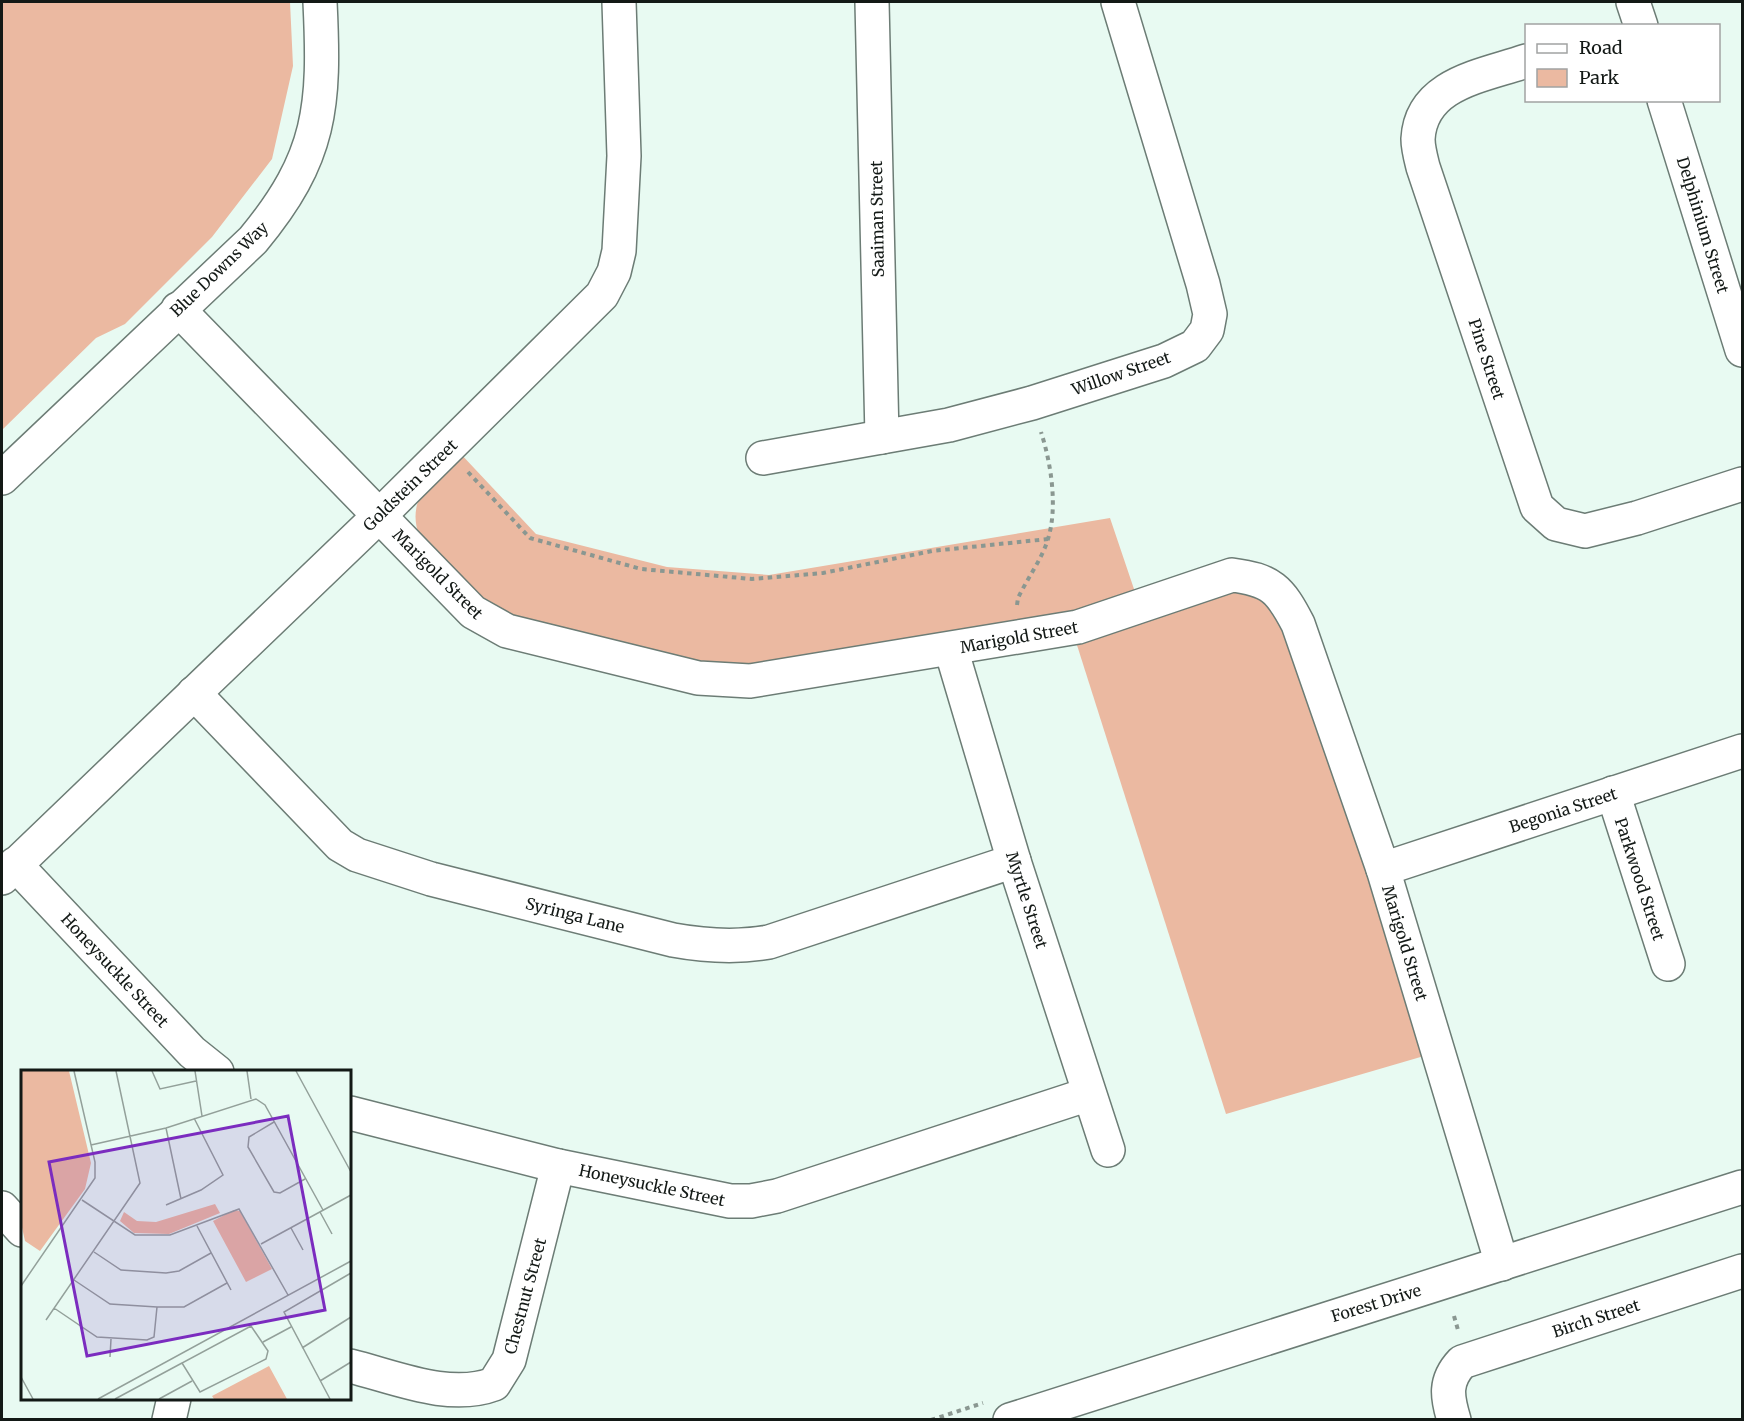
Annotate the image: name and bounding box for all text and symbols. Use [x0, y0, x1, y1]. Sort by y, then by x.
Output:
legend [1525, 24, 1720, 102]
text: Road [1579, 36, 1623, 59]
text: Park [1579, 66, 1620, 89]
street label: Delphinium Street [1673, 154, 1734, 296]
street label: Saaiman Street [866, 160, 888, 278]
street label: Blue Downs Way [166, 217, 273, 321]
street label: Pine Street [1465, 316, 1510, 403]
street label: Willow Street [1068, 346, 1174, 400]
street label: Goldstein Street [359, 434, 462, 535]
street label: Marigold Street [389, 525, 488, 624]
street label: Marigold Street [958, 617, 1080, 657]
street label: Begonia Street [1507, 783, 1620, 837]
street label: Parkwood Street [1611, 815, 1669, 944]
street label: Myrtle Street [1002, 849, 1052, 952]
street label: Marigold Street [1378, 883, 1432, 1004]
street label: Syringa Lane [523, 893, 627, 937]
street label: Honeysuckle Street [57, 909, 174, 1032]
inset map [21, 1070, 351, 1400]
street label: Honeysuckle Street [577, 1160, 728, 1210]
street label: Chestnut Street [500, 1235, 550, 1356]
street label: Forest Drive [1329, 1280, 1423, 1326]
street label: Birch Street [1550, 1294, 1643, 1342]

